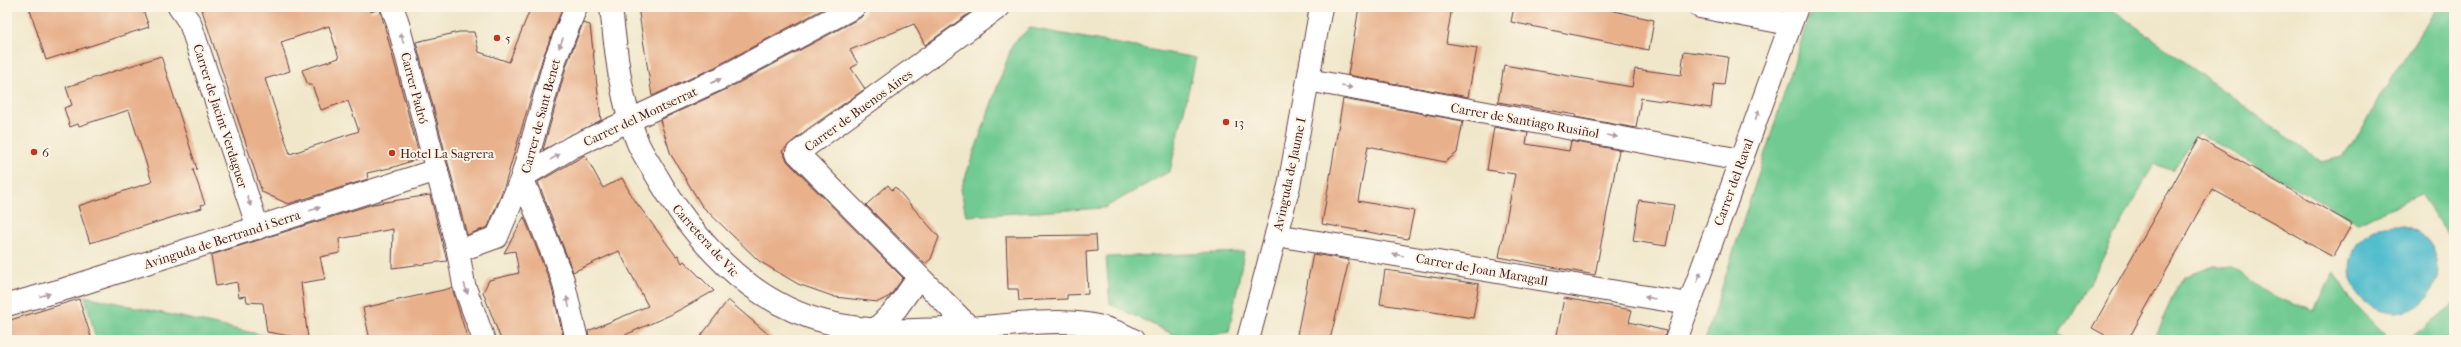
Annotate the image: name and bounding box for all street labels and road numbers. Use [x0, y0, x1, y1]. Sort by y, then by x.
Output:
street label: Carrer de Jacint Verdaguer [190, 42, 251, 191]
street label: Carrer Padró [398, 51, 431, 126]
street label: Carrer de Sant Benet [518, 57, 563, 175]
street label: Carrer de Buenos Aires [801, 66, 915, 155]
street label: Carrer del Montserrat [581, 83, 700, 149]
street label: Carrer de Santiago Rusiñol [1449, 100, 1601, 141]
street label: Avinguda de Jaume I [1270, 116, 1309, 233]
street label: Carrer del Raval [1711, 136, 1756, 228]
street label: Carretera de Vic [669, 201, 742, 280]
street label: Avinguda de Bertrand i Serra [141, 207, 303, 272]
street label: Carrer de Joan Maragall [1415, 250, 1550, 289]

